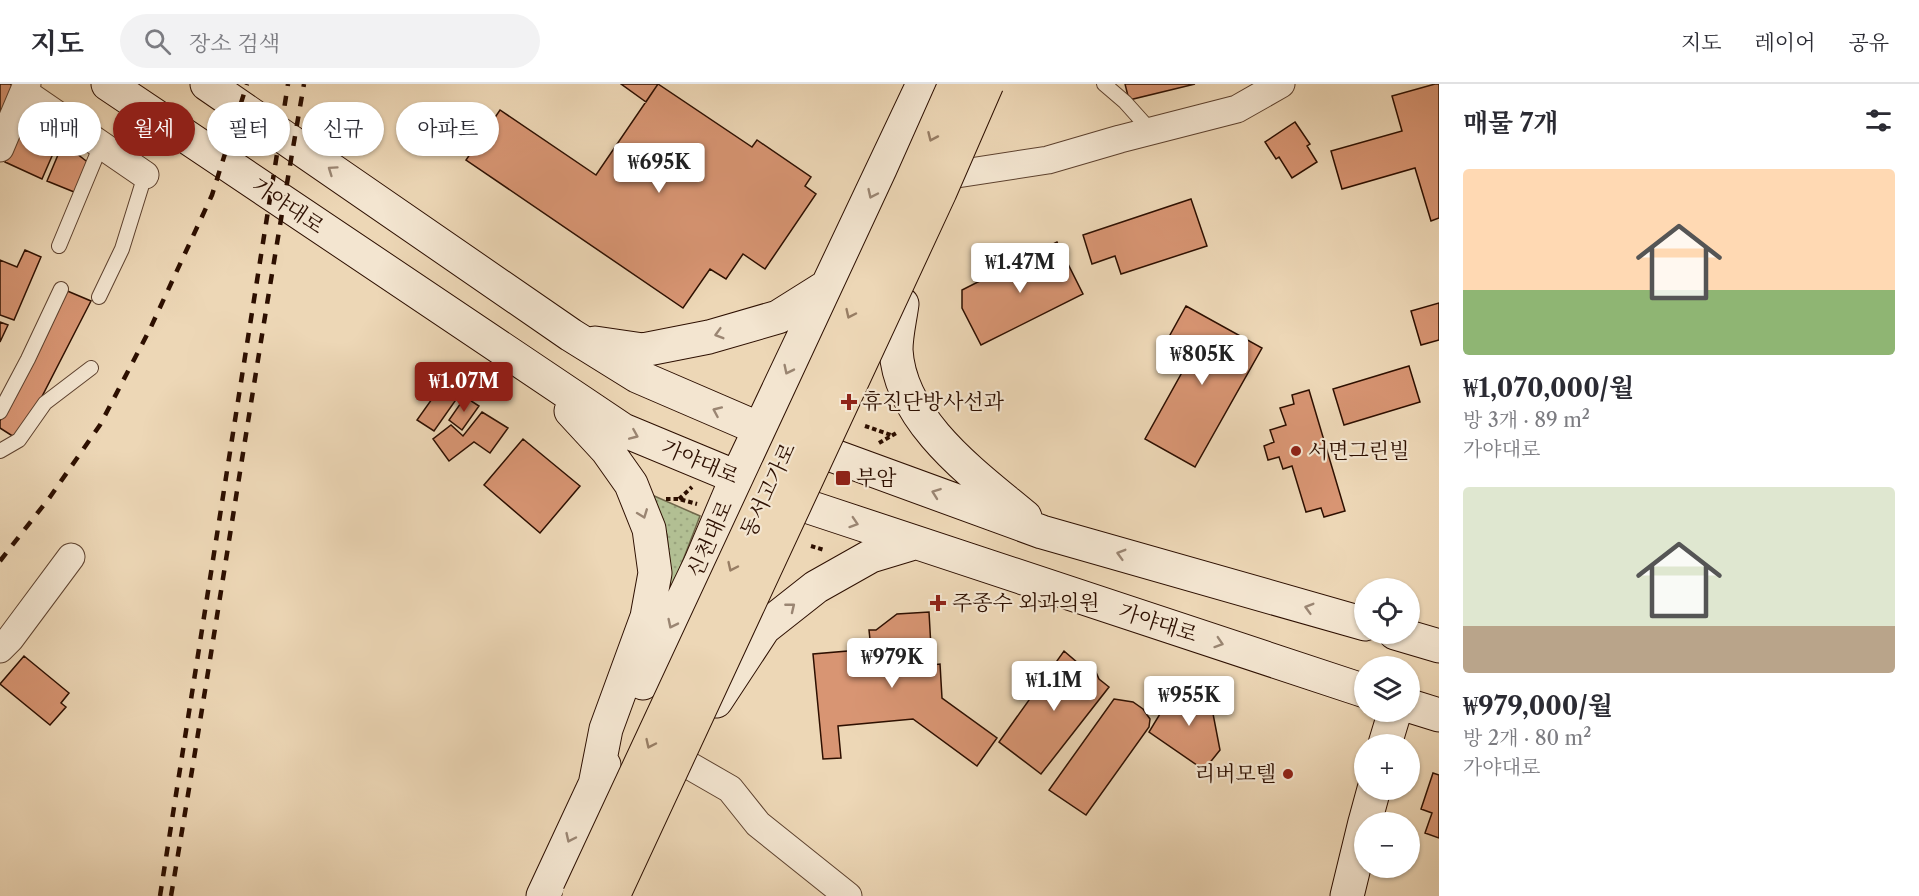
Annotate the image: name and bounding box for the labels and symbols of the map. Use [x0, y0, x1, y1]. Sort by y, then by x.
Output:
one-way arrow [927, 131, 939, 142]
pin: ₩695K [617, 143, 701, 194]
one-way arrow [328, 167, 339, 178]
street label: 가야대로 [248, 173, 329, 239]
one-way arrow [867, 188, 879, 199]
pin: ₩1.47M [971, 243, 1069, 294]
one-way arrow [845, 308, 857, 319]
one-way arrow [714, 327, 725, 339]
pin: ₩805K [1160, 335, 1244, 386]
pin: ₩1.07M [415, 362, 513, 413]
one-way arrow [784, 364, 796, 375]
place label: 휴진단방사선과 [862, 389, 1005, 414]
marker: 휴진단방사선과 [840, 393, 858, 411]
one-way arrow [712, 406, 723, 418]
one-way arrow [628, 428, 639, 440]
street label: 가야대로 [658, 434, 742, 489]
place label: 서면그린빌 [1308, 438, 1409, 463]
street label: 동서고가로 [735, 439, 800, 541]
marker: 서면그린빌 [1289, 444, 1303, 458]
place label: 부암 [856, 465, 897, 490]
marker: 부암 [834, 469, 852, 487]
one-way arrow [931, 488, 942, 501]
street label: 신천대로 [682, 497, 737, 581]
one-way arrow [636, 508, 648, 519]
one-way arrow [848, 515, 859, 528]
one-way arrow [1116, 549, 1126, 562]
one-way arrow [728, 561, 740, 572]
place label: 주종수 외과의원 [952, 590, 1100, 615]
marker: 주종수 외과의원 [929, 594, 947, 612]
street label: 가야대로 [1116, 598, 1201, 647]
one-way arrow [784, 603, 795, 614]
one-way arrow [1304, 603, 1315, 615]
one-way arrow [667, 617, 679, 628]
one-way arrow [1213, 636, 1224, 648]
pin: ₩979K [850, 638, 934, 689]
pin: ₩1.1M [1012, 661, 1096, 712]
pin: ₩955K [1147, 676, 1231, 727]
one-way arrow [645, 738, 657, 749]
place label: 리버모텔 [1195, 761, 1276, 786]
marker: 리버모텔 [1281, 767, 1295, 781]
one-way arrow [566, 832, 578, 843]

